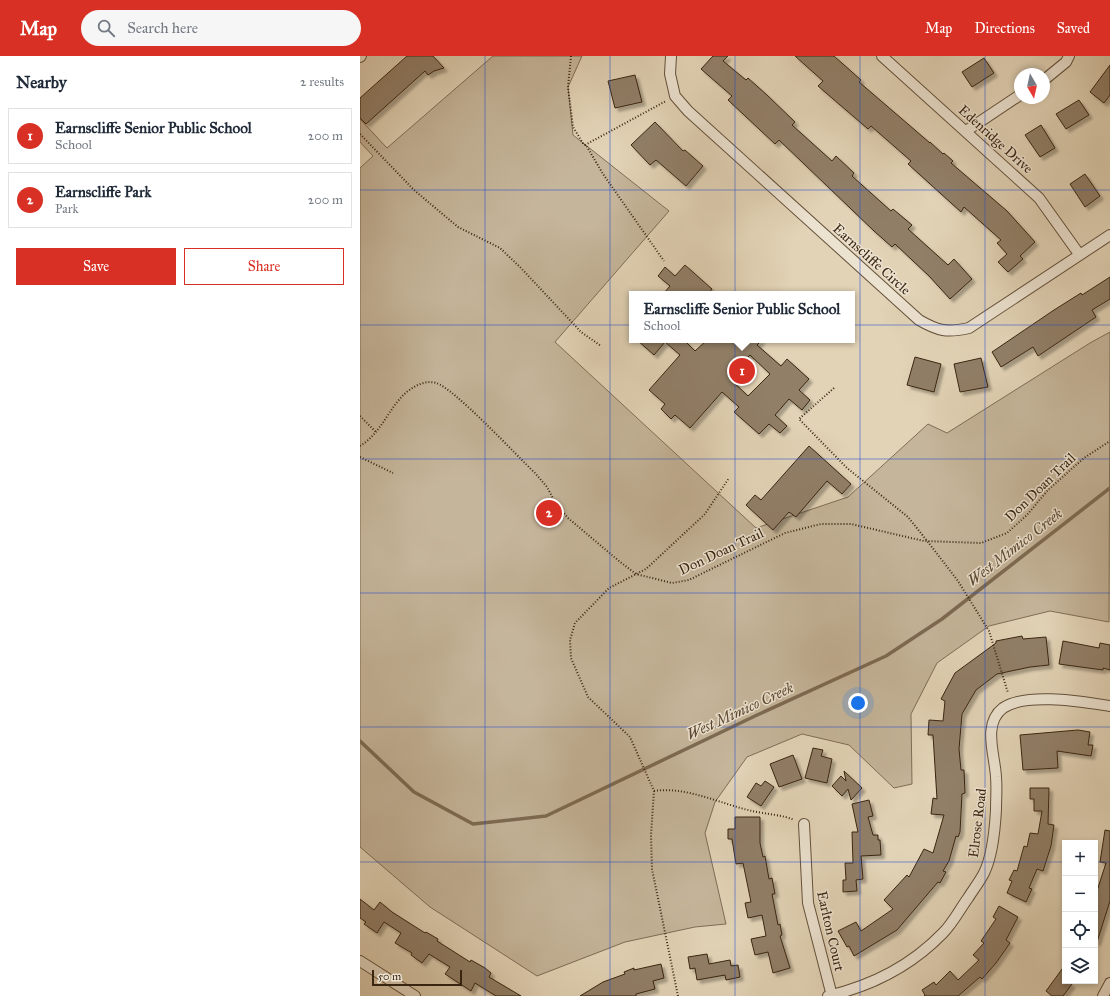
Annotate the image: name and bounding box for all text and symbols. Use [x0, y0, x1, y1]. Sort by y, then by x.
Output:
search box [81, 10, 361, 46]
text: Map [20, 17, 57, 40]
icon: search [95, 17, 117, 39]
text: Search here [127, 19, 198, 37]
text: Map [925, 20, 952, 37]
text: Directions [974, 20, 1035, 37]
text: Saved [1057, 20, 1090, 37]
north arrow [1014, 68, 1050, 104]
text: Nearby [16, 72, 67, 93]
text: 2 results [300, 74, 344, 90]
street label: Edenridge Drive [955, 102, 1037, 177]
text: Earnscliffe Senior Public School [55, 119, 252, 137]
text: 1 [27, 128, 33, 144]
text: 200 m [308, 128, 343, 144]
text: School [55, 137, 92, 153]
text: Earnscliffe Park [55, 183, 151, 201]
text: 2 [27, 192, 33, 208]
text: 200 m [308, 192, 343, 208]
text: Park [55, 201, 79, 217]
street label: Earnscliffe Circle [829, 220, 914, 299]
button: Save [16, 248, 176, 285]
button: Share [184, 248, 344, 285]
popup [629, 291, 855, 343]
text: Earnscliffe Senior Public School [644, 300, 840, 318]
text: School [644, 318, 681, 334]
pin: 1 [729, 356, 755, 386]
street label: Don Doan Trail [1002, 449, 1079, 525]
pin: 2 [536, 498, 562, 528]
water label: West Mimico Creek [964, 504, 1066, 590]
street label: Don Doan Trail [676, 524, 766, 579]
water label: West Mimico Creek [684, 678, 796, 744]
your location [848, 693, 868, 713]
street label: Elrose Road [965, 787, 990, 859]
map controls [1062, 840, 1098, 984]
button: + [1062, 840, 1098, 876]
button: − [1062, 876, 1098, 912]
street label: Earlton Court [813, 889, 848, 973]
button: locate [1062, 912, 1098, 948]
button: layers [1062, 948, 1098, 984]
scale bar [372, 968, 462, 987]
text: 50 m [378, 970, 401, 983]

